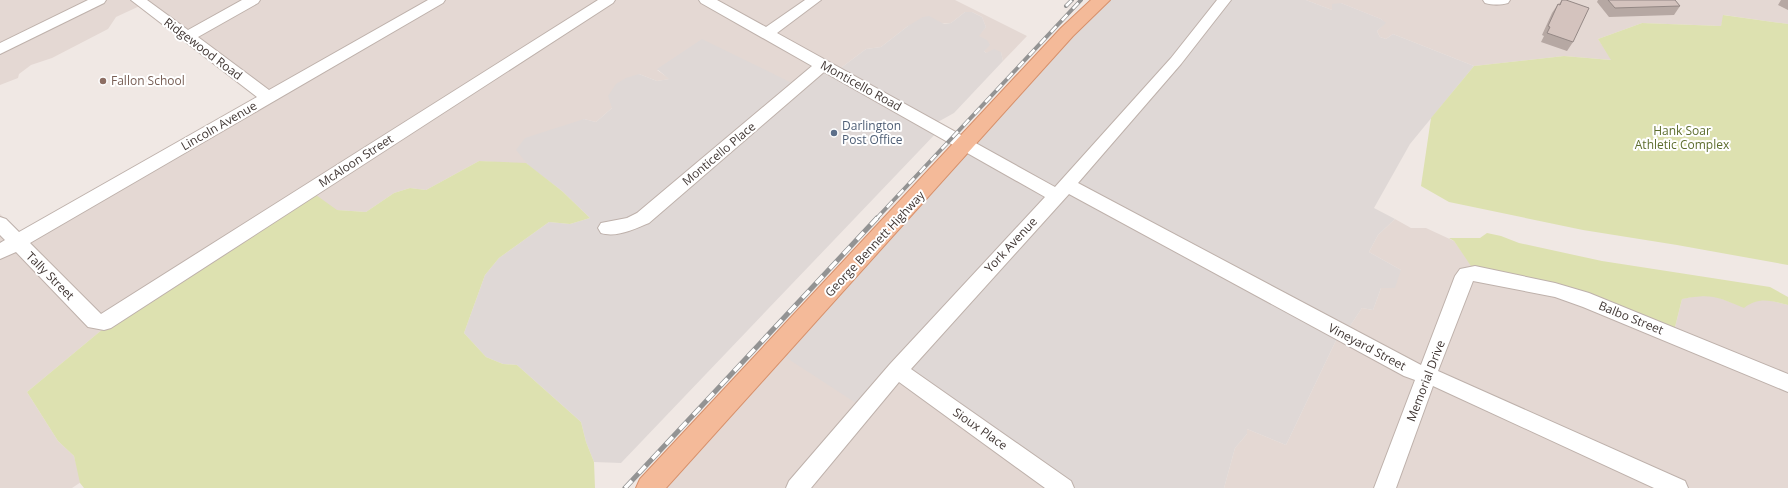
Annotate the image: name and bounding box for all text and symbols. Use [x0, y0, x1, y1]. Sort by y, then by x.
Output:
street label: Ridgewood Road [161, 14, 246, 84]
street label: Monticello Road [818, 56, 905, 115]
place label: Fallon School [111, 72, 185, 89]
marker: Fallon School [98, 76, 108, 86]
street label: Lincoln Avenue [178, 97, 260, 154]
place label: Darlington Post Office [842, 117, 903, 148]
street label: Monticello Place [678, 118, 759, 189]
park label: Hank Soar Athletic Complex [1635, 122, 1730, 153]
marker: Darlington Post Office [829, 128, 839, 138]
street label: McAloon Street [315, 130, 396, 191]
street label: George Bennett Highway [821, 186, 929, 300]
street label: York Avenue [981, 213, 1041, 276]
street label: Tally Street [22, 248, 78, 304]
street label: Balbo Street [1596, 297, 1666, 338]
street label: Vineyard Street [1325, 319, 1409, 374]
street label: Memorial Drive [1402, 337, 1449, 424]
street label: Sioux Place [950, 404, 1011, 454]

